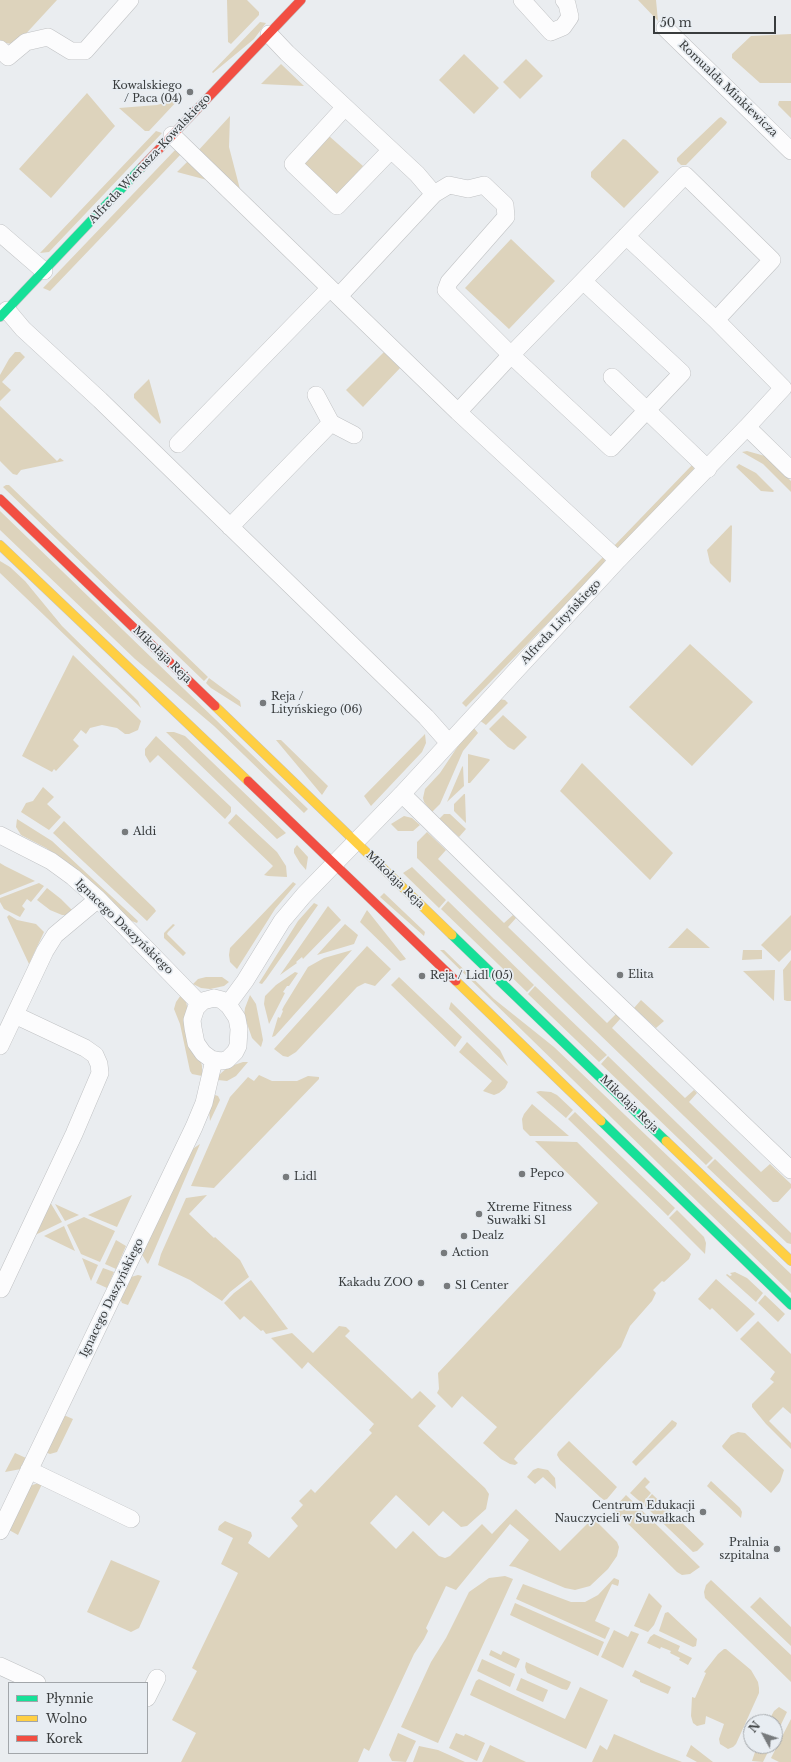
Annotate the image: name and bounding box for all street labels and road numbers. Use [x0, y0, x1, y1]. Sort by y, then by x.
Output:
street label: Romualda Minkiewicza [676, 38, 780, 140]
street label: Alfreda Wierusza-Kowalskiego [86, 92, 214, 226]
street label: Alfreda Lityńskiego [518, 577, 604, 667]
street label: Mikołaja Reja [130, 624, 194, 686]
street label: Mikołaja Reja [363, 849, 427, 911]
street label: Ignacego Daszyńskiego [72, 877, 176, 977]
street label: Mikołaja Reja [597, 1073, 661, 1135]
street label: Ignacego Daszyńskiego [77, 1236, 147, 1360]

